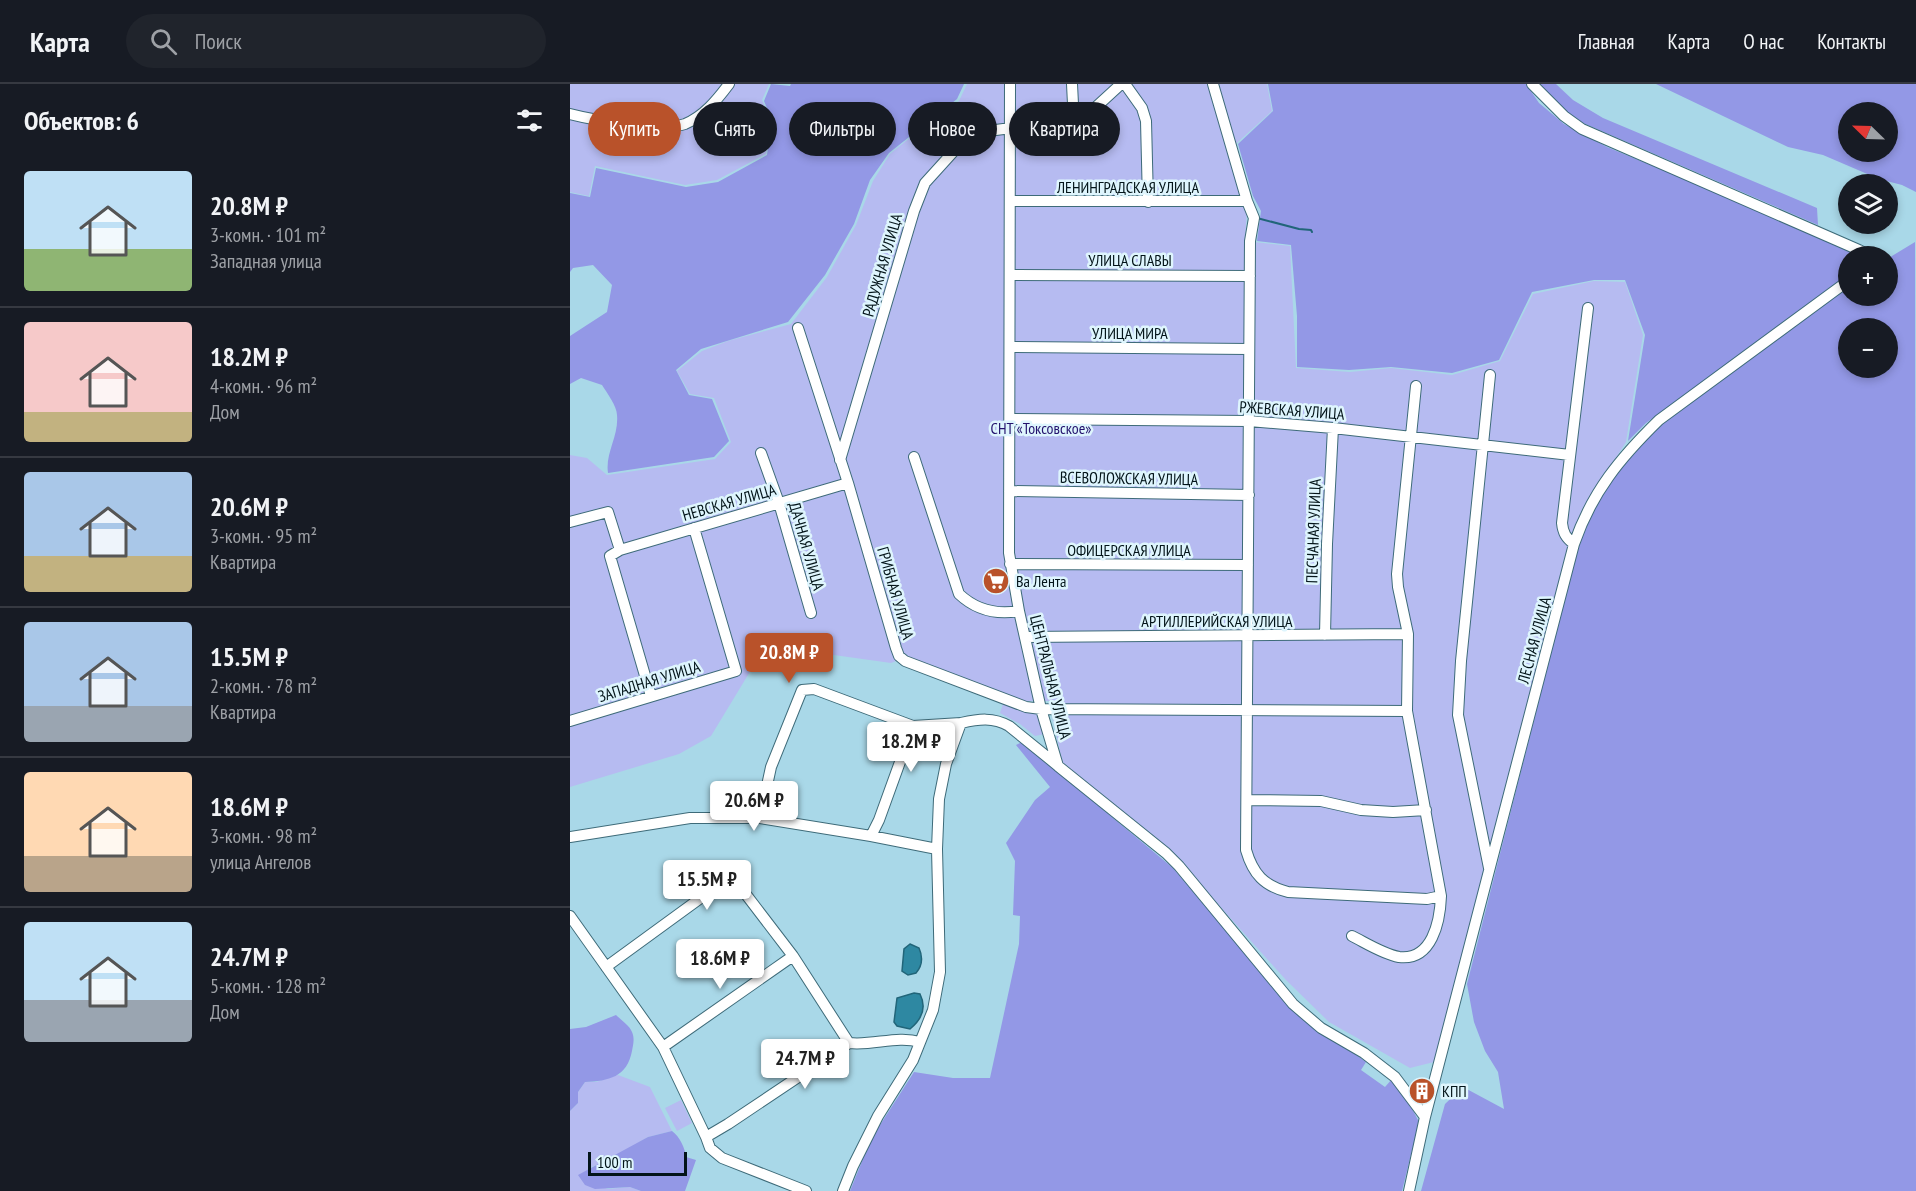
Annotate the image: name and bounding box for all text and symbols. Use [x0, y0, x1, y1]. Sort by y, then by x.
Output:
search box [126, 14, 546, 68]
text: Карта [30, 23, 90, 60]
icon: search [147, 25, 180, 58]
text: Поиск [195, 27, 242, 55]
text: Главная [1578, 28, 1634, 55]
text: Карта [1667, 28, 1710, 55]
text: О нас [1743, 28, 1784, 55]
text: Контакты [1817, 28, 1886, 55]
chip: Купить [588, 102, 681, 156]
chip: Снять [693, 102, 777, 156]
chip: Фильтры [789, 102, 896, 156]
chip: Новое [908, 102, 997, 156]
chip: Квартира [1009, 102, 1120, 156]
north arrow [1838, 102, 1898, 162]
map controls [1838, 102, 1898, 378]
text: Объектов: 6 [24, 104, 139, 137]
icon: filters [513, 104, 546, 137]
button: layers [1838, 174, 1898, 234]
street label: ЛЕНИНГРАДСКАЯ УЛИЦА [1056, 177, 1199, 197]
text: 20.8M ₽ [210, 189, 288, 222]
icon: home [72, 195, 144, 267]
street label: РАДУЖНАЯ УЛИЦА [858, 211, 906, 319]
text: 3-комн. · 101 m² [210, 222, 326, 248]
button: + [1838, 246, 1898, 306]
text: Западная улица [210, 248, 322, 274]
street label: УЛИЦА СЛАВЫ [1088, 250, 1172, 270]
button: − [1838, 318, 1898, 378]
street label: УЛИЦА МИРА [1092, 323, 1168, 343]
text: 18.2M ₽ [210, 340, 288, 373]
icon: home [72, 346, 144, 418]
text: 4-комн. · 96 m² [210, 373, 317, 399]
street label: РЖЕВСКАЯ УЛИЦА [1239, 396, 1346, 424]
text: Дом [210, 399, 240, 425]
park label: СНТ «Токсовское» [991, 418, 1091, 438]
street label: ВСЕВОЛОЖСКАЯ УЛИЦА [1060, 467, 1199, 489]
street label: ПЕСЧАНАЯ УЛИЦА [1301, 478, 1325, 584]
street label: НЕВСКАЯ УЛИЦА [680, 479, 778, 525]
text: 20.6M ₽ [210, 490, 288, 523]
icon: home [72, 496, 144, 568]
street label: ДАЧНАЯ УЛИЦА [785, 500, 829, 593]
text: 3-комн. · 95 m² [210, 523, 317, 549]
street label: ОФИЦЕРСКАЯ УЛИЦА [1067, 540, 1191, 560]
street label: ГРИБНАЯ УЛИЦА [873, 544, 919, 642]
text: Квартира [210, 549, 276, 575]
supermarket icon: Ва Лента [981, 566, 1011, 596]
place label: Ва Лента [1016, 571, 1066, 591]
street label: ЛЕСНАЯ УЛИЦА [1513, 594, 1555, 687]
street label: АРТИЛЛЕРИЙСКАЯ УЛИЦА [1141, 611, 1293, 631]
street label: ЦЕНТРАЛЬНАЯ УЛИЦА [1026, 613, 1076, 742]
pin: 20.8M ₽ [734, 633, 844, 684]
text: 20.8M ₽ [759, 639, 819, 665]
text: 15.5M ₽ [210, 640, 288, 673]
icon: home [72, 646, 144, 718]
street label: ЗАПАДНАЯ УЛИЦА [596, 656, 703, 706]
text: 2-комн. · 78 m² [210, 673, 317, 699]
text: Квартира [210, 699, 276, 725]
pin: 18.2M ₽ [856, 722, 966, 773]
text: 18.2M ₽ [881, 728, 941, 754]
pin: 20.6M ₽ [699, 781, 809, 832]
text: 20.6M ₽ [724, 787, 784, 813]
text: 18.6M ₽ [210, 790, 288, 823]
icon: home [72, 796, 144, 868]
text: 3-комн. · 98 m² [210, 823, 317, 849]
text: улица Ангелов [210, 849, 311, 875]
pin: 15.5M ₽ [652, 860, 762, 911]
text: 15.5M ₽ [677, 866, 737, 892]
pin: 18.6M ₽ [665, 939, 775, 990]
text: 24.7M ₽ [210, 940, 288, 973]
text: 18.6M ₽ [690, 945, 750, 971]
icon: home [72, 946, 144, 1018]
text: 5-комн. · 128 m² [210, 973, 326, 999]
text: Дом [210, 999, 240, 1025]
pin: 24.7M ₽ [750, 1039, 860, 1090]
text: 24.7M ₽ [775, 1045, 835, 1071]
building icon: КПП [1407, 1076, 1437, 1106]
place label: КПП [1442, 1081, 1467, 1101]
scale bar [588, 1149, 687, 1176]
text: 100 m [597, 1152, 632, 1172]

